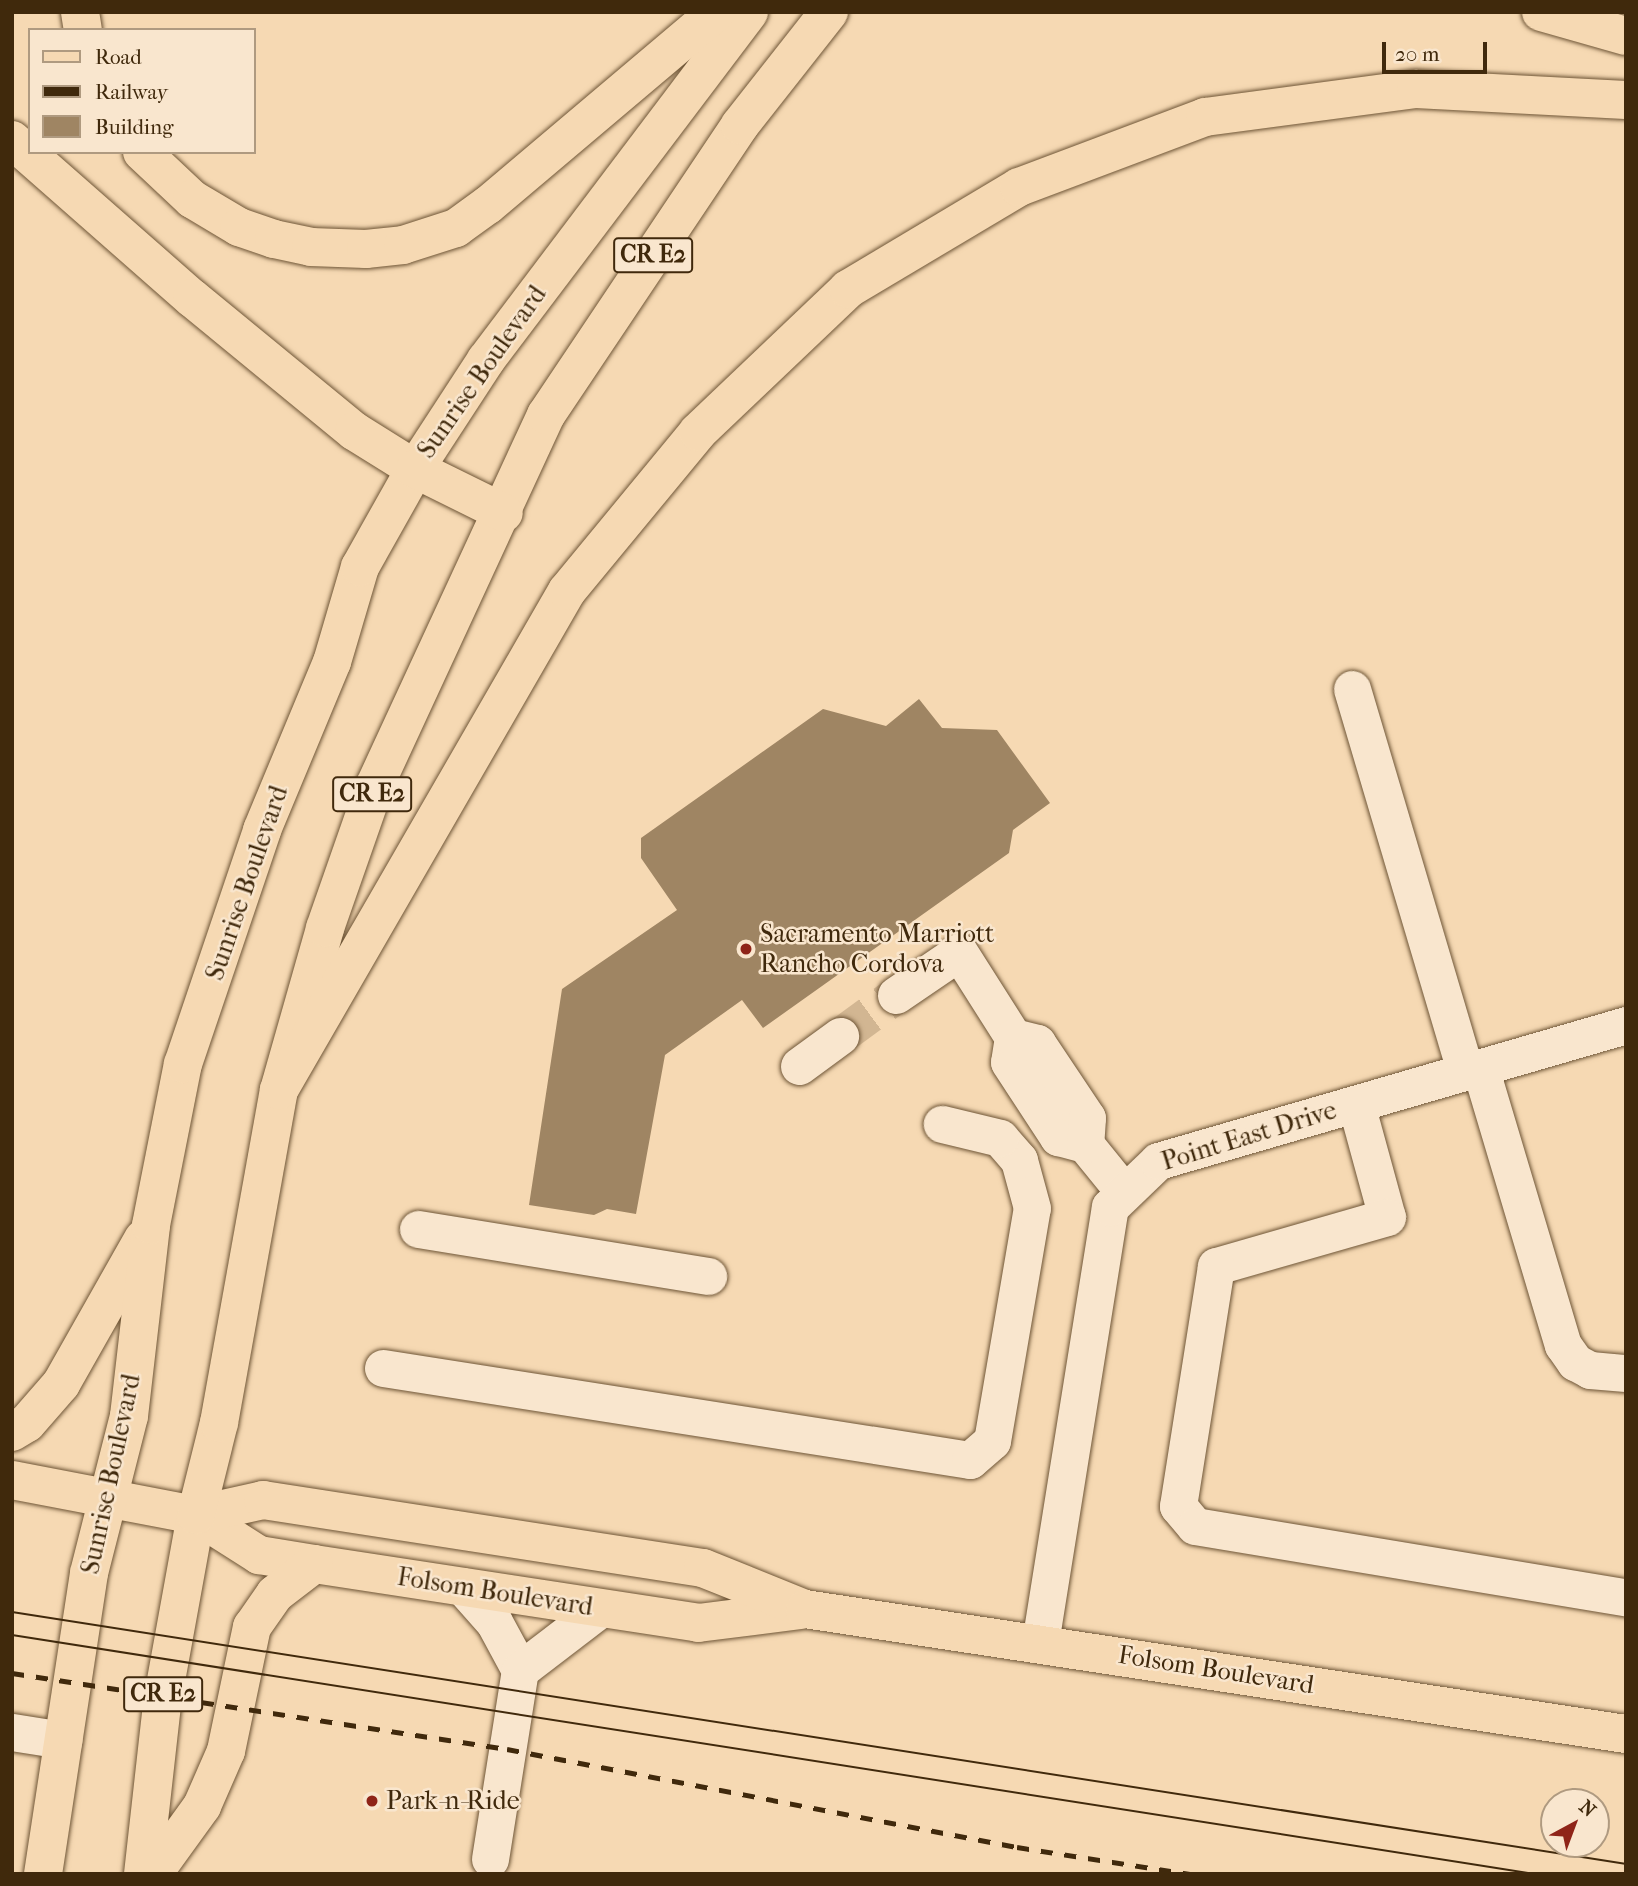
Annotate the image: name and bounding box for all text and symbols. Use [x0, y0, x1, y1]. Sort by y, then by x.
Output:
legend [28, 28, 256, 154]
scale bar [1386, 28, 1491, 72]
text: 20 m [1395, 42, 1439, 66]
text: Road [95, 45, 142, 69]
text: Railway [95, 80, 168, 104]
text: Building [95, 115, 173, 139]
road number: CR E2 [613, 234, 693, 276]
street label: Sunrise Boulevard [411, 280, 553, 464]
road number: CR E2 [332, 774, 412, 814]
street label: Sunrise Boulevard [199, 782, 295, 984]
place label: Sacramento Marriott Rancho Cordova [760, 918, 994, 979]
marker: Sacramento Marriott Rancho Cordova [738, 941, 754, 957]
street label: Point East Drive [1158, 1095, 1340, 1177]
street label: Sunrise Boulevard [75, 1371, 147, 1577]
street label: Folsom Boulevard [395, 1561, 595, 1623]
street label: Folsom Boulevard [1116, 1639, 1316, 1701]
road number: CR E2 [123, 1674, 203, 1714]
place label: Park-n-Ride [386, 1785, 520, 1817]
north arrow [1540, 1788, 1610, 1858]
marker: Park-n-Ride [364, 1793, 380, 1809]
text: N [1575, 1796, 1600, 1822]

